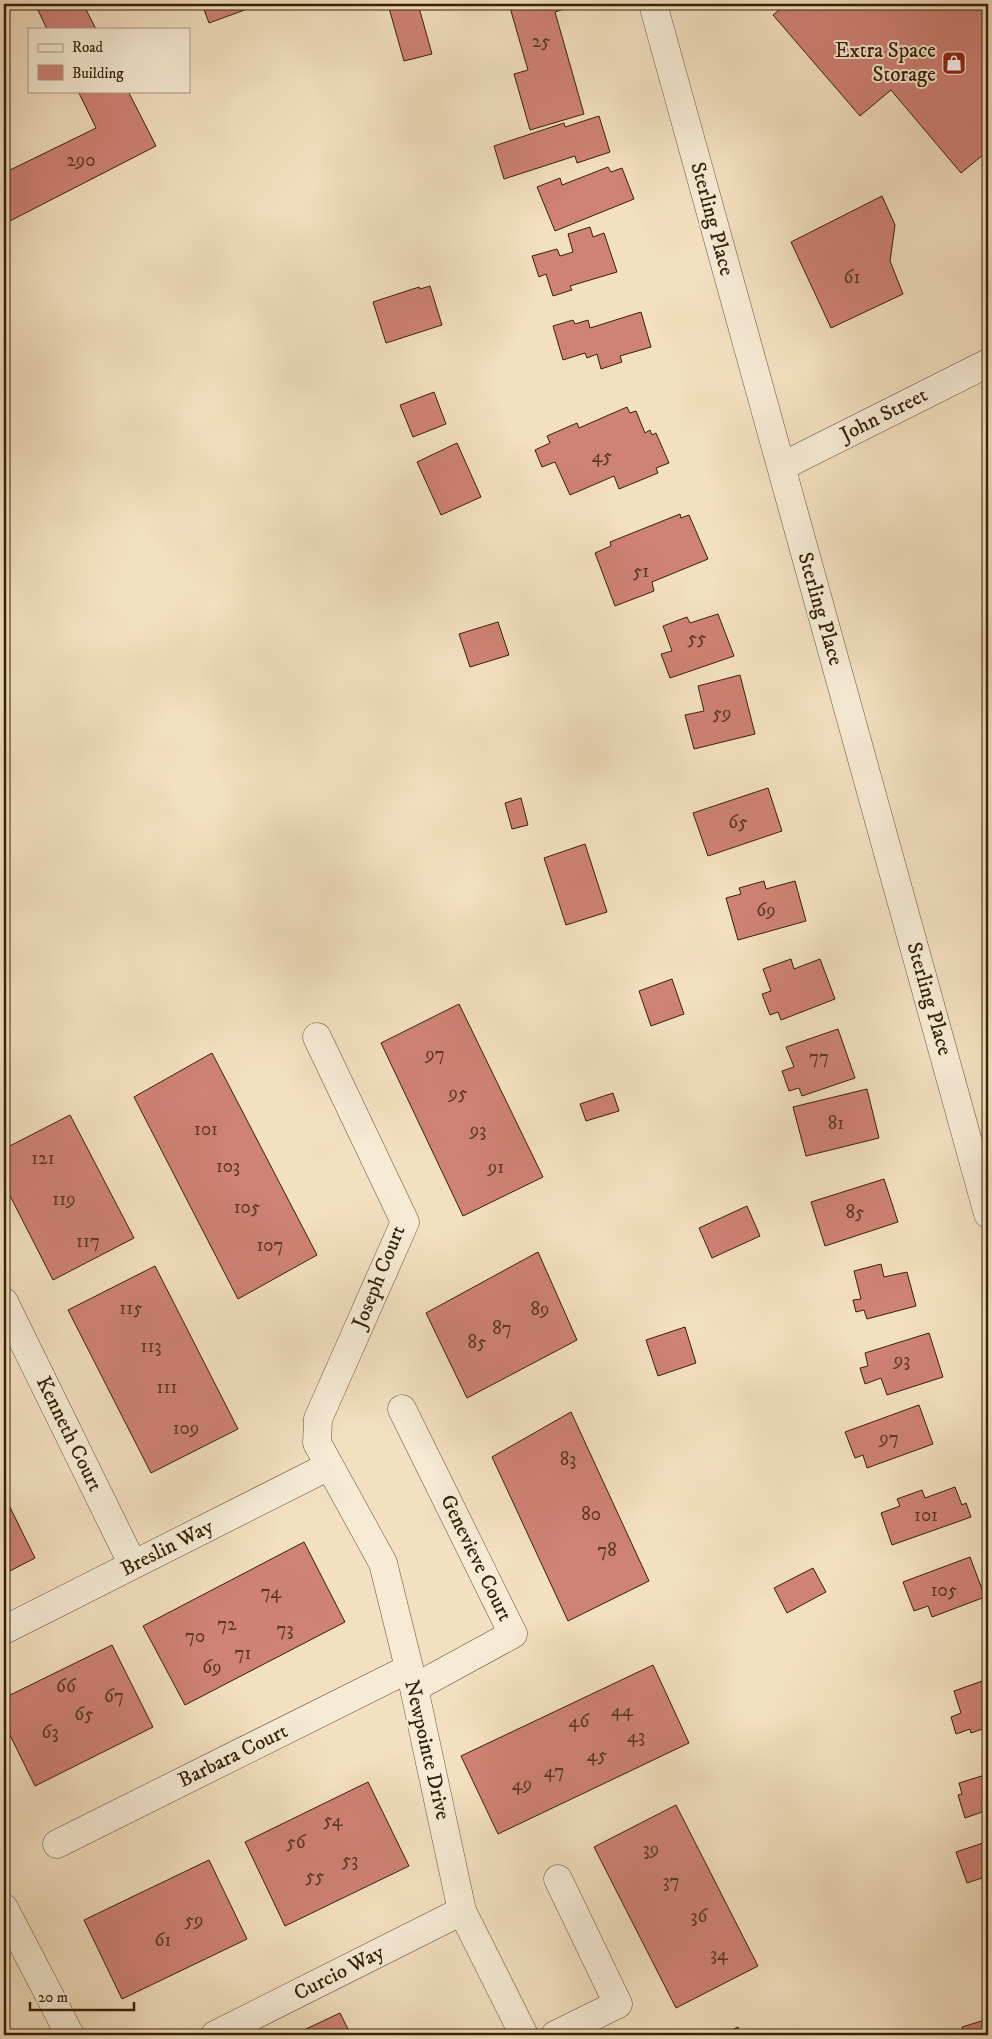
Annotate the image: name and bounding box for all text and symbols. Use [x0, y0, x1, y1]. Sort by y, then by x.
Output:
legend [28, 28, 190, 92]
house number: 25 [532, 30, 551, 53]
text: Road [72, 38, 104, 57]
place label: Extra Space Storage [835, 38, 936, 88]
shop icon: Extra Space Storage [941, 50, 967, 76]
text: Building [72, 64, 124, 83]
house number: 290 [66, 149, 96, 172]
street label: Sterling Place [684, 159, 740, 279]
house number: 61 [844, 266, 860, 289]
street label: John Street [834, 382, 932, 449]
house number: 45 [592, 445, 613, 468]
street label: Sterling Place [791, 549, 849, 669]
house number: 51 [633, 560, 649, 583]
house number: 55 [688, 627, 707, 650]
house number: 59 [713, 702, 731, 725]
house number: 65 [728, 811, 748, 834]
house number: 69 [756, 899, 776, 922]
street label: Sterling Place [900, 939, 958, 1059]
house number: 97 [424, 1043, 445, 1066]
house number: 77 [809, 1046, 829, 1069]
house number: 95 [448, 1082, 468, 1105]
house number: 81 [828, 1112, 844, 1135]
house number: 101 [194, 1118, 218, 1141]
house number: 93 [469, 1119, 486, 1142]
house number: 121 [31, 1147, 55, 1170]
house number: 103 [216, 1155, 240, 1178]
house number: 91 [487, 1156, 504, 1179]
house number: 119 [52, 1188, 76, 1211]
house number: 105 [234, 1196, 261, 1219]
house number: 85 [846, 1201, 865, 1224]
street label: Joseph Court [346, 1221, 412, 1334]
house number: 117 [76, 1230, 100, 1253]
house number: 107 [256, 1234, 284, 1257]
house number: 115 [119, 1297, 143, 1320]
house number: 89 [531, 1298, 550, 1321]
house number: 87 [492, 1317, 512, 1340]
house number: 85 [468, 1331, 487, 1354]
house number: 113 [140, 1335, 162, 1358]
house number: 93 [893, 1349, 910, 1372]
street label: Kenneth Court [30, 1372, 108, 1496]
house number: 111 [157, 1376, 177, 1399]
house number: 109 [173, 1417, 199, 1440]
house number: 97 [878, 1427, 899, 1450]
house number: 83 [560, 1448, 576, 1471]
street label: Genevieve Court [434, 1490, 518, 1626]
house number: 80 [581, 1503, 601, 1526]
house number: 101 [914, 1504, 938, 1527]
street label: Breslin Way [116, 1513, 219, 1582]
house number: 78 [597, 1539, 617, 1562]
house number: 105 [931, 1579, 958, 1602]
house number: 74 [261, 1581, 282, 1604]
house number: 72 [217, 1613, 237, 1636]
house number: 73 [276, 1618, 294, 1641]
house number: 70 [185, 1625, 205, 1648]
house number: 71 [235, 1642, 252, 1665]
house number: 69 [202, 1656, 222, 1679]
house number: 66 [56, 1675, 77, 1698]
street label: Newpointe Drive [398, 1678, 456, 1823]
house number: 67 [104, 1685, 124, 1708]
house number: 44 [611, 1699, 634, 1722]
house number: 65 [74, 1703, 94, 1726]
house number: 46 [569, 1710, 591, 1733]
street label: Barbara Court [174, 1718, 292, 1794]
house number: 63 [42, 1721, 58, 1744]
house number: 43 [627, 1725, 645, 1748]
house number: 45 [587, 1744, 608, 1767]
house number: 47 [544, 1760, 564, 1783]
house number: 49 [512, 1773, 532, 1796]
house number: 54 [323, 1809, 344, 1832]
house number: 56 [286, 1831, 307, 1854]
house number: 39 [643, 1838, 659, 1861]
house number: 53 [342, 1849, 358, 1872]
house number: 55 [306, 1865, 325, 1888]
house number: 37 [662, 1870, 680, 1893]
house number: 36 [691, 1905, 709, 1928]
house number: 59 [185, 1909, 203, 1932]
house number: 61 [155, 1929, 171, 1952]
street label: Curcio Way [290, 1939, 389, 2007]
house number: 34 [710, 1943, 729, 1966]
scale bar [30, 1979, 134, 2011]
text: 20 m [38, 1988, 68, 2007]

